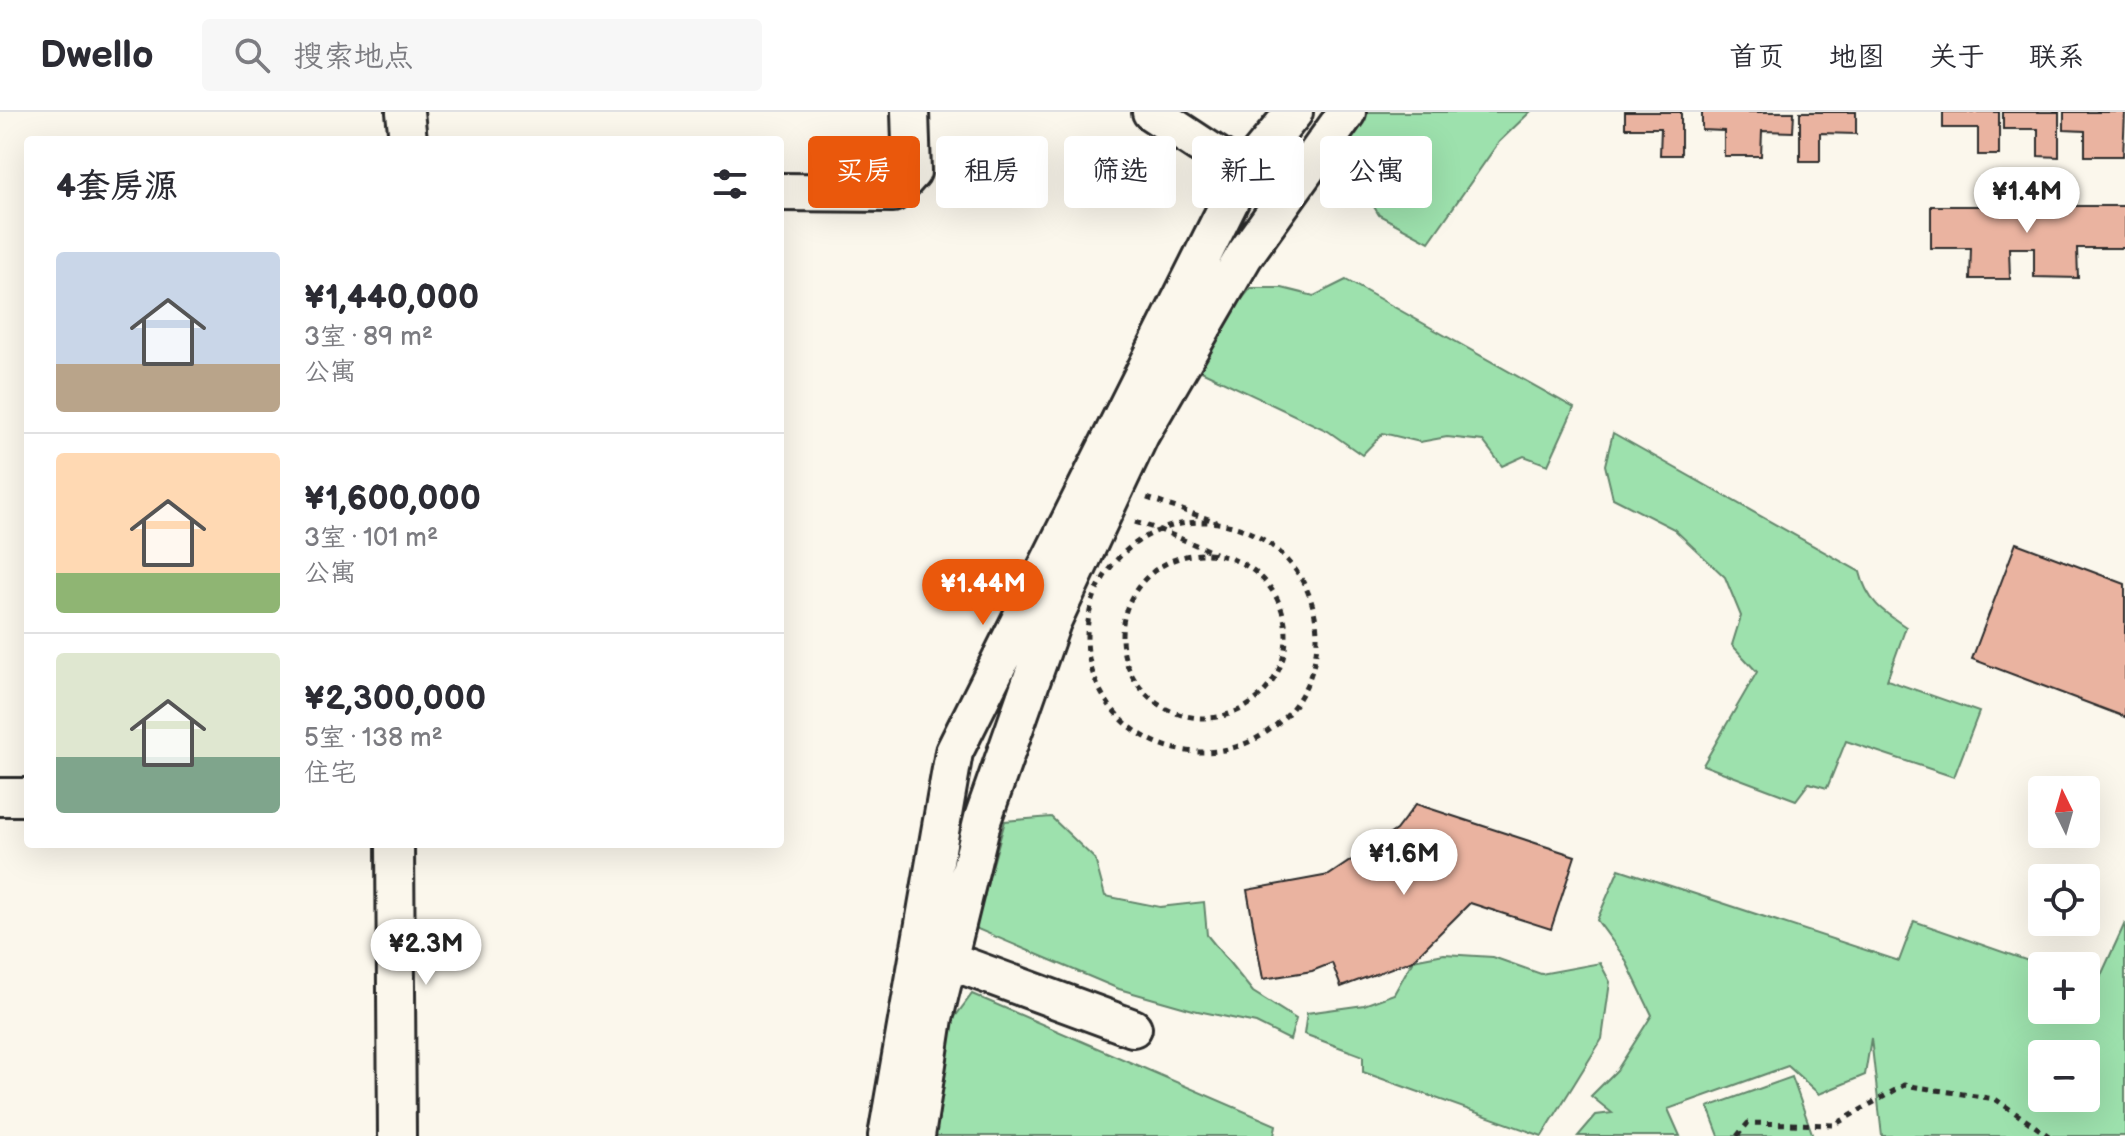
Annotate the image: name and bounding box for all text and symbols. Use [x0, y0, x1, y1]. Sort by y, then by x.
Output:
search box [202, 19, 762, 91]
text: Dwello [40, 33, 154, 78]
icon: search [230, 33, 274, 77]
text: 搜索地点 [294, 39, 414, 75]
text: 首页 [1729, 41, 1785, 74]
text: 地图 [1829, 41, 1885, 74]
text: 关于 [1929, 41, 1985, 74]
text: 联系 [2029, 41, 2085, 74]
chip: 买房 [808, 136, 920, 208]
chip: 租房 [936, 136, 1048, 208]
chip: 筛选 [1064, 136, 1176, 208]
chip: 新上 [1192, 136, 1304, 208]
chip: 公寓 [1320, 136, 1432, 208]
icon: filters [708, 162, 752, 206]
text: 4套房源 [56, 166, 178, 207]
pin: ¥1.4M [1971, 167, 2083, 235]
text: ¥1.4M [1992, 177, 2062, 208]
text: ¥1,440,000 [304, 277, 479, 318]
icon: home [120, 284, 216, 380]
text: 3室 · 89 m² [304, 322, 433, 353]
text: 公寓 [304, 357, 356, 388]
text: ¥1,600,000 [304, 478, 481, 519]
icon: home [120, 485, 216, 581]
text: 3室 · 101 m² [304, 523, 438, 554]
text: 公寓 [304, 558, 356, 589]
pin: ¥1.44M [918, 559, 1048, 627]
text: ¥1.44M [940, 569, 1026, 600]
text: ¥2,300,000 [304, 678, 486, 719]
icon: home [120, 685, 216, 781]
text: 5室 · 138 m² [304, 723, 443, 754]
text: 住宅 [304, 758, 356, 789]
north arrow [2028, 776, 2100, 848]
map controls [2028, 776, 2100, 1112]
pin: ¥1.6M [1348, 829, 1460, 897]
text: ¥1.6M [1369, 839, 1439, 870]
button: locate [2028, 864, 2100, 936]
pin: ¥2.3M [370, 919, 482, 987]
text: ¥2.3M [389, 929, 463, 960]
button: + [2028, 952, 2100, 1024]
button: − [2028, 1040, 2100, 1112]

